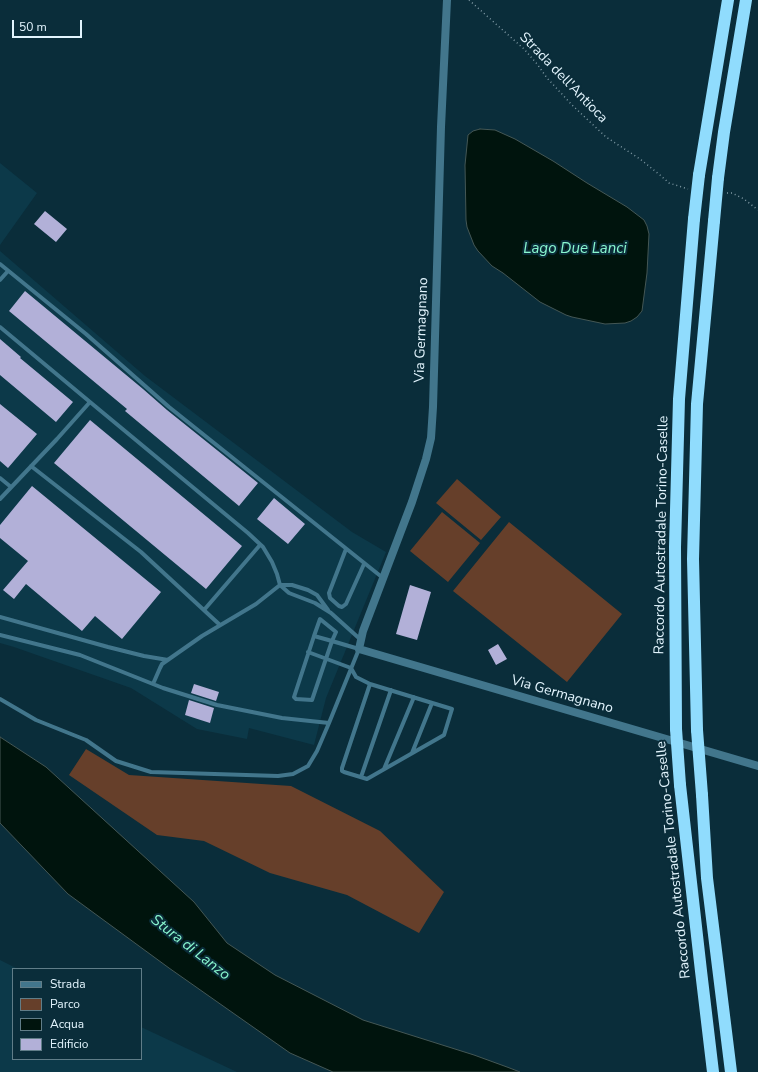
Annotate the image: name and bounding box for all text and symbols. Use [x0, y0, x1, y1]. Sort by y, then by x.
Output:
scale bar [14, 12, 84, 38]
text: 50 m [19, 19, 47, 35]
street label: Strada dell'Antioca [515, 29, 611, 127]
water label: Lago Due Lanci [523, 240, 627, 258]
street label: Via Germagnano [412, 277, 432, 383]
street label: Raccordo Autostradale Torino-Caselle [652, 416, 672, 654]
street label: Via Germagnano [509, 672, 615, 718]
street label: Raccordo Autostradale Torino-Caselle [653, 740, 695, 980]
water label: Stura di Lanzo [147, 911, 233, 985]
legend [12, 968, 142, 1060]
text: Strada [50, 976, 86, 992]
text: Parco [50, 996, 80, 1012]
text: Acqua [50, 1016, 84, 1032]
text: Edificio [50, 1036, 88, 1052]

